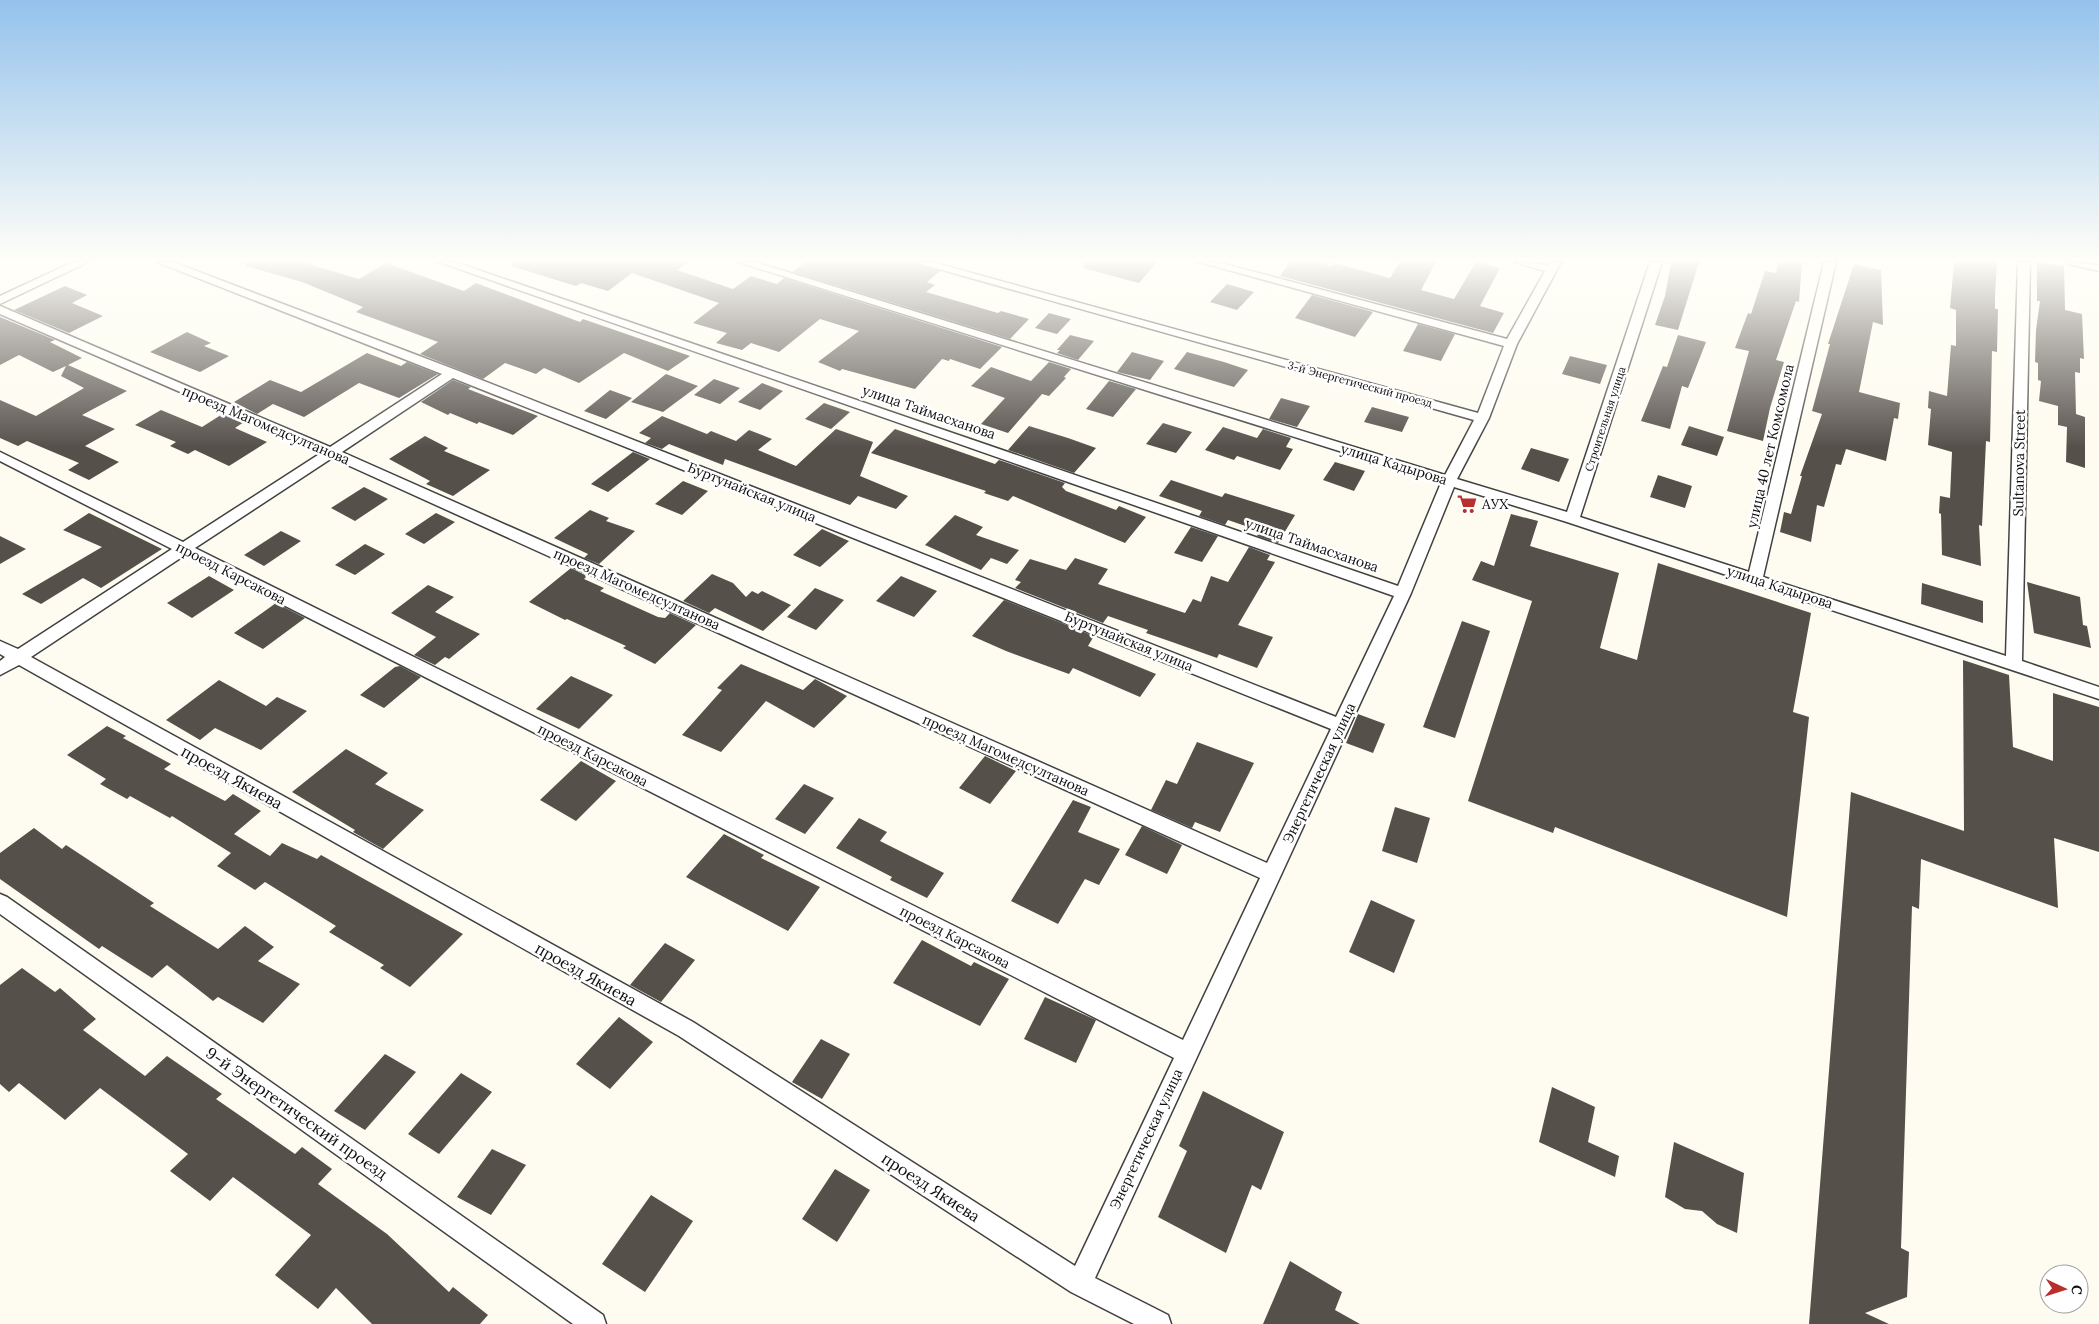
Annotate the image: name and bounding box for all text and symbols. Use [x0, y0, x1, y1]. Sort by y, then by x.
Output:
street label: 3-й Энергетический проезд [1286, 358, 1434, 410]
street label: улица 40 лет Комсомола [1742, 362, 1798, 530]
street label: Строительная улица [1581, 364, 1629, 473]
street label: проезд Магомедсултанова [179, 381, 353, 469]
street label: улица Таймасханова [860, 381, 998, 443]
street label: Sultanova Street [2009, 409, 2029, 517]
street label: улица Кадырова [1339, 439, 1449, 489]
street label: Буртунайская улица [685, 458, 819, 526]
supermarket icon: АУХ [1456, 493, 1478, 515]
place label: АУХ [1481, 495, 1509, 513]
street label: улица Таймасханова [1243, 514, 1381, 576]
street label: проезд Карсакова [173, 538, 289, 608]
street label: проезд Магомедсултанова [551, 544, 723, 634]
street label: улица Кадырова [1725, 561, 1835, 613]
street label: Буртунайская улица [1062, 607, 1196, 675]
street label: Энергетическая улица [1279, 700, 1359, 846]
street label: проезд Магомедсултанова [920, 710, 1092, 800]
street label: проезд Карсакова [535, 720, 651, 790]
street label: проезд Якиева [178, 741, 286, 813]
street label: проезд Карсакова [897, 902, 1013, 972]
street label: проезд Якиева [532, 938, 640, 1010]
street label: 9-й Энергетический проезд [202, 1042, 392, 1184]
street label: Энергетическая улица [1106, 1066, 1186, 1212]
street label: проезд Якиева [878, 1148, 984, 1226]
north arrow [2039, 1264, 2089, 1314]
text: С [2068, 1284, 2086, 1296]

